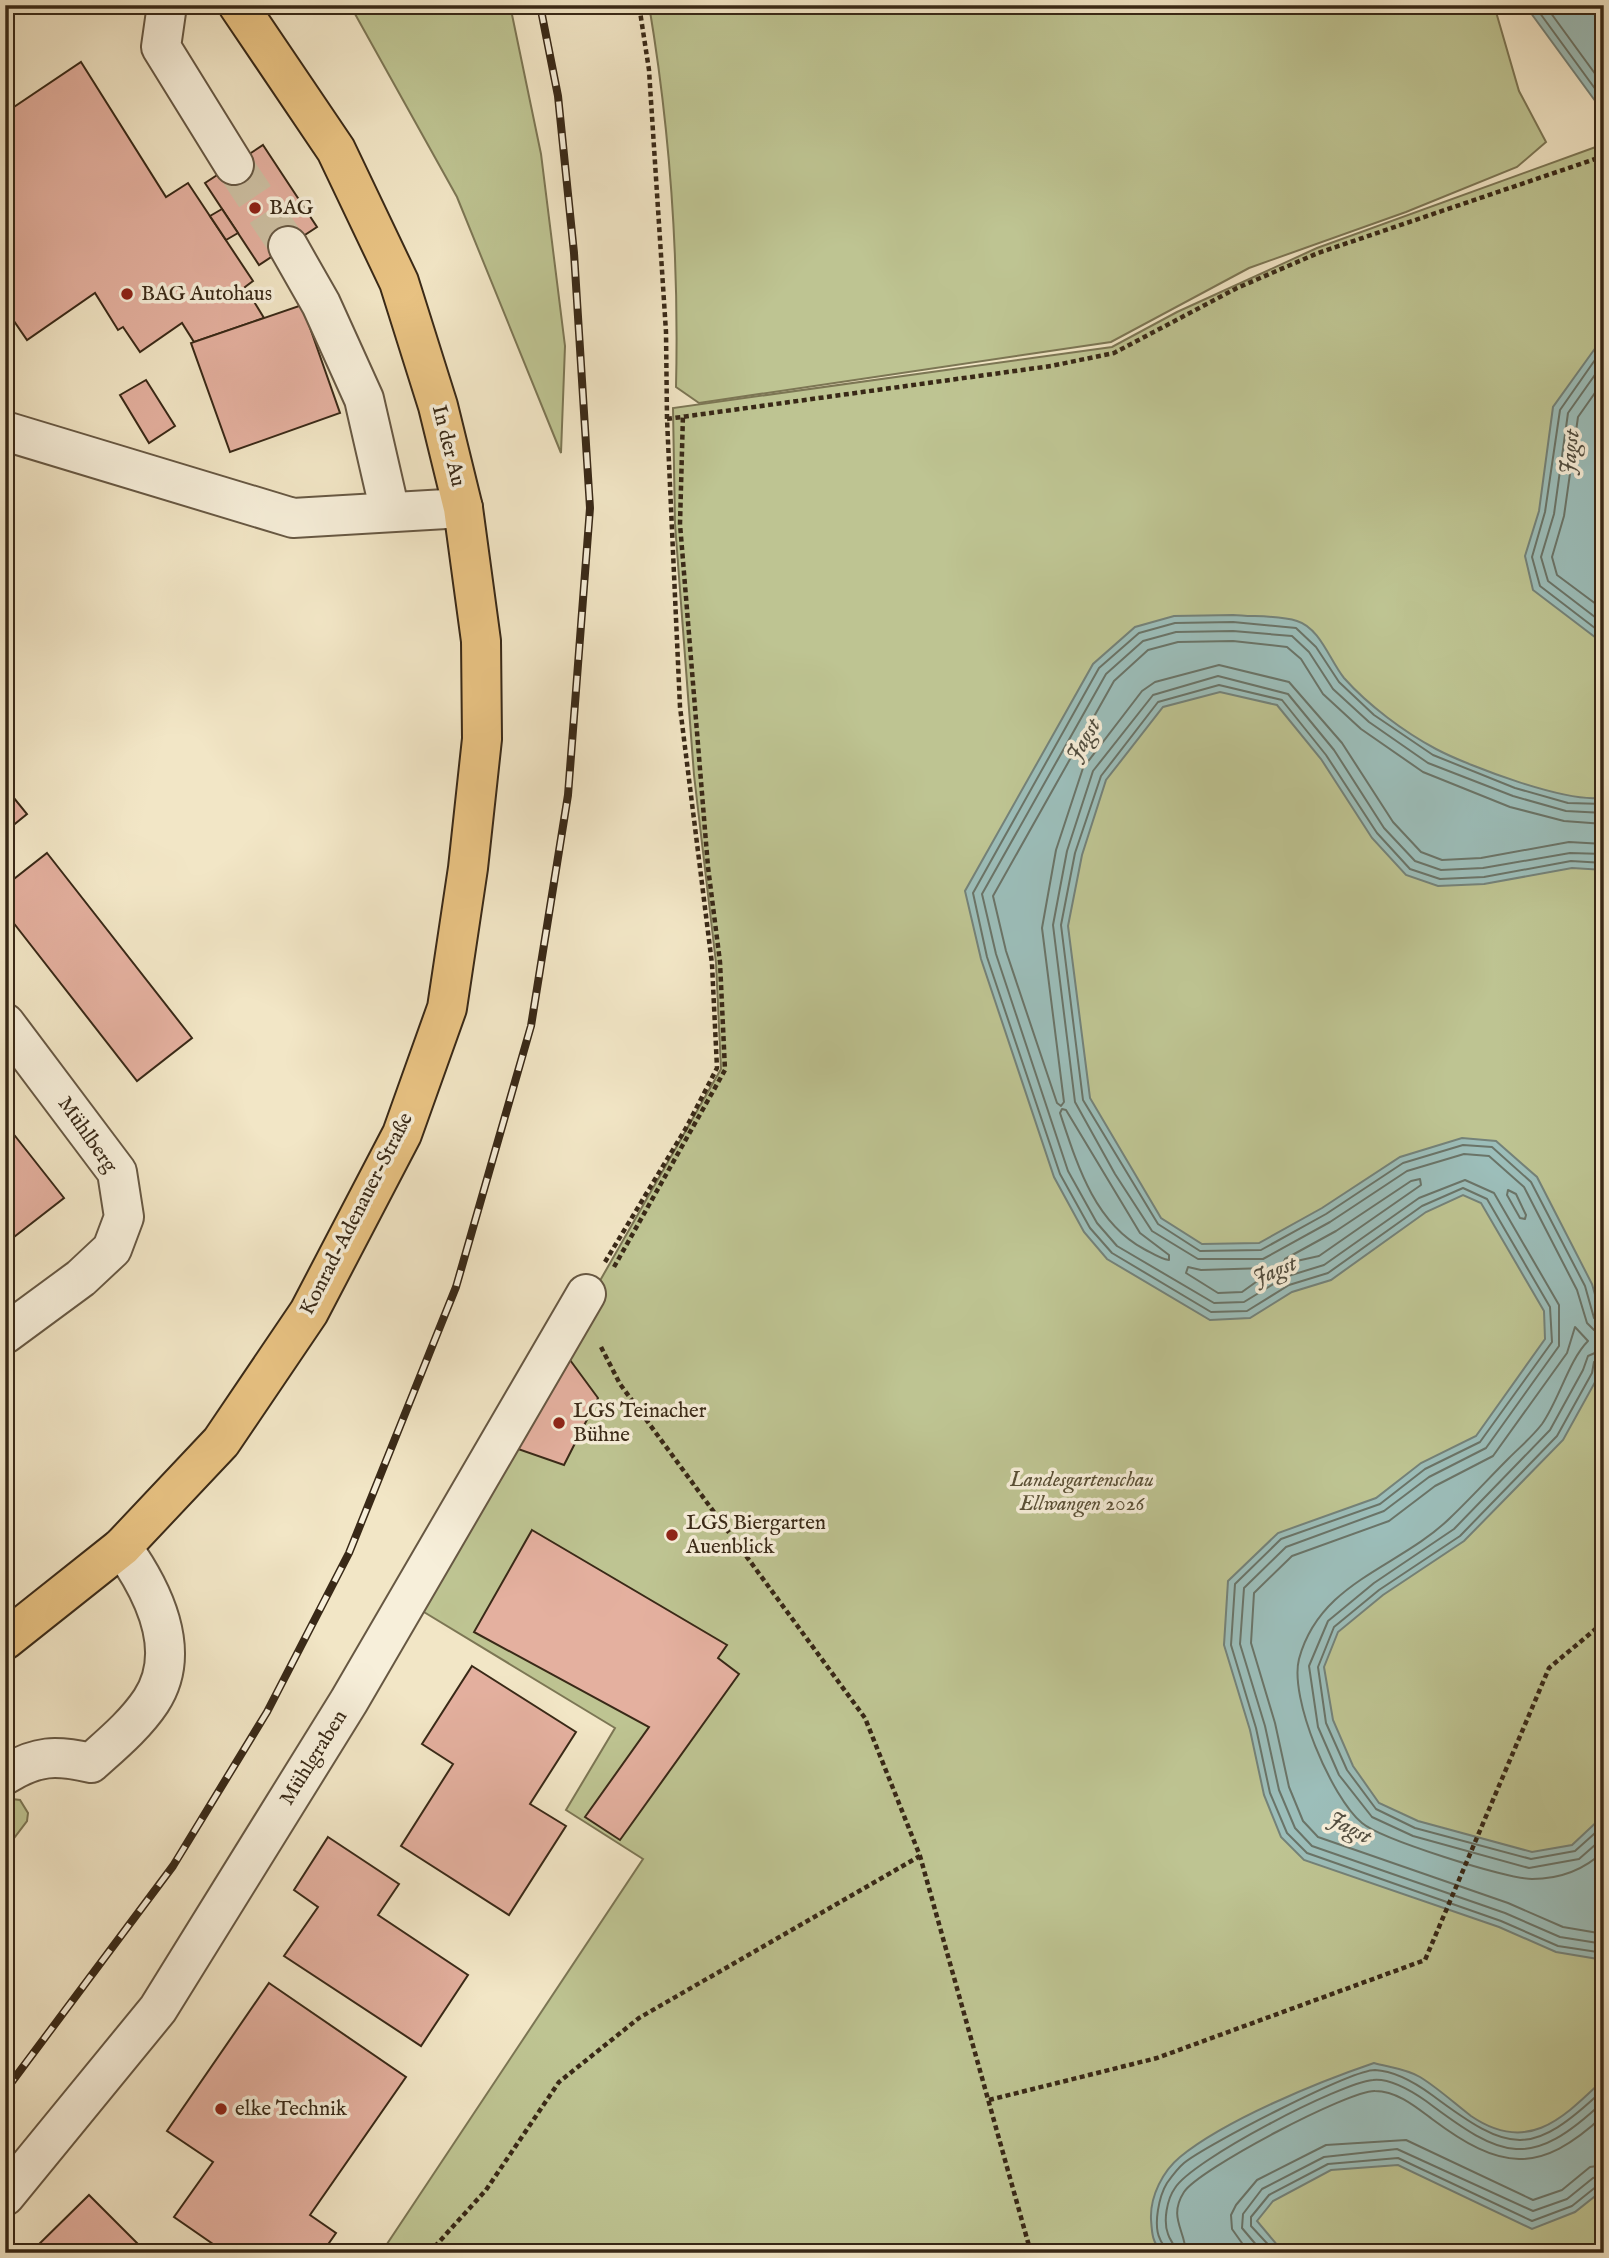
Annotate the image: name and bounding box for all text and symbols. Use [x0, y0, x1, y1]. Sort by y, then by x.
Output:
place label: BAG [269, 195, 314, 222]
marker: BAG [247, 200, 263, 216]
place label: BAG Autohaus [141, 281, 272, 308]
marker: BAG Autohaus [119, 286, 135, 302]
street label: In der Au [425, 402, 471, 490]
water label: Jagst [1553, 426, 1588, 476]
water label: Jagst [1060, 712, 1110, 767]
street label: Mühlberg [51, 1091, 123, 1179]
street label: Konrad-Adenauer-Straße [294, 1108, 420, 1320]
water label: Jagst [1249, 1248, 1303, 1294]
place label: LGS Teinacher Bühne [573, 1398, 707, 1449]
marker: LGS Teinacher Bühne [551, 1415, 567, 1431]
park label: Landesgartenschau Ellwangen 2026 [1009, 1467, 1154, 1518]
place label: LGS Biergarten Auenblick [685, 1510, 826, 1561]
marker: LGS Biergarten Auenblick [664, 1527, 680, 1543]
street label: Mühlgraben [274, 1705, 354, 1811]
water label: Jagst [1323, 1805, 1378, 1853]
place label: elke Technik [235, 2096, 348, 2123]
marker: elke Technik [213, 2101, 229, 2117]

